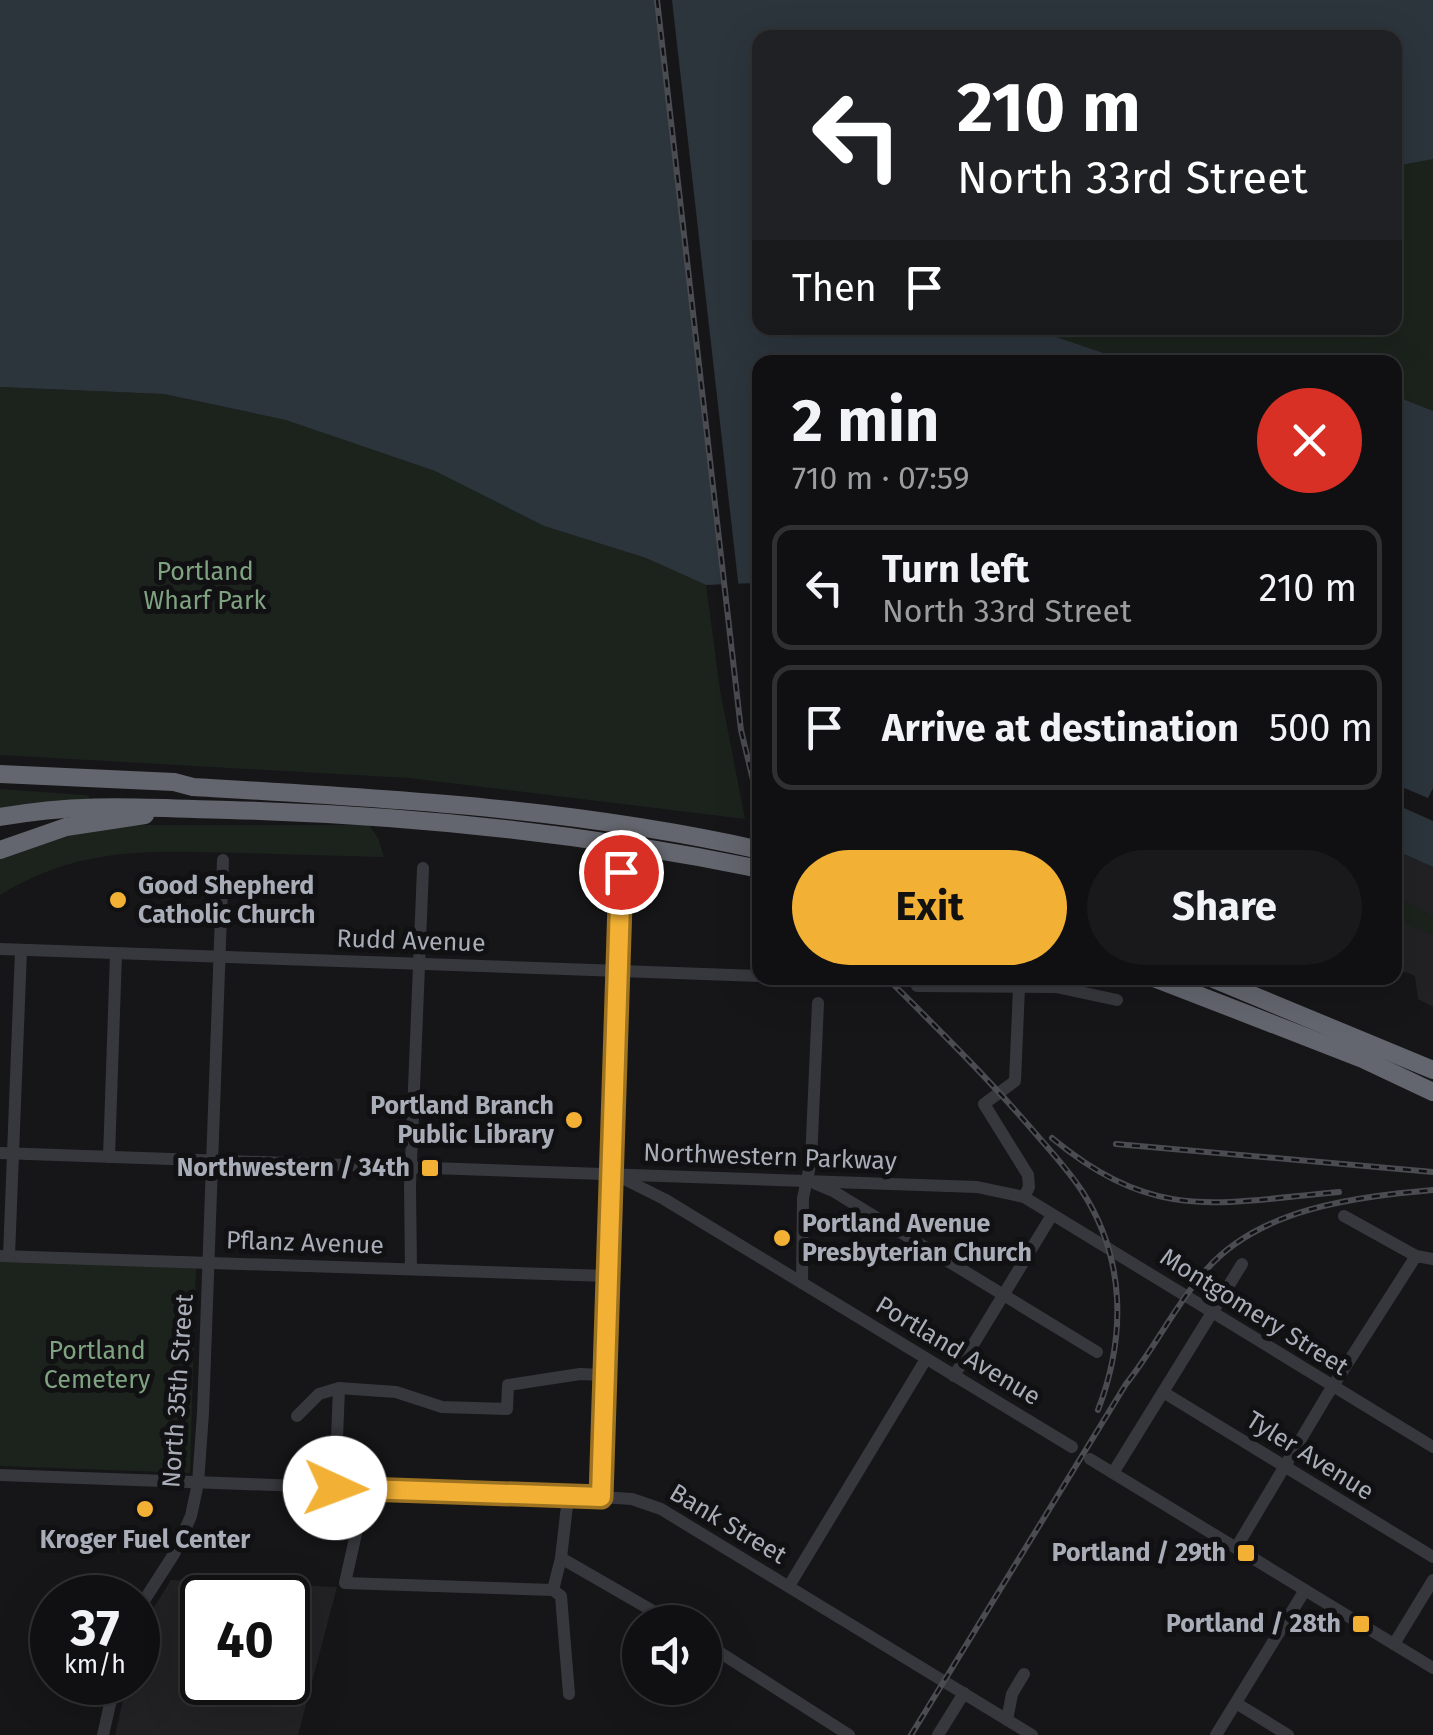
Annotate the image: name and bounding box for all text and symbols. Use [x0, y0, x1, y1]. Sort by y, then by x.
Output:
text: 210 m [957, 66, 1141, 150]
icon: left [792, 70, 922, 200]
text: North 33rd Street [957, 151, 1308, 205]
icon: arrive [897, 260, 952, 315]
text: Then [792, 265, 877, 311]
text: 2 min [792, 385, 939, 457]
button: close [1257, 388, 1362, 493]
text: 710 m · 07:59 [792, 459, 969, 497]
text: Turn left [882, 546, 1029, 592]
park label: Portland Wharf Park [144, 557, 267, 616]
icon: left [797, 560, 852, 615]
text: 210 m [1259, 565, 1357, 611]
text: North 33rd Street [882, 592, 1131, 630]
icon: arrive [797, 700, 852, 755]
text: Arrive at destination [882, 705, 1239, 751]
text: 500 m [1269, 705, 1373, 751]
pin [579, 830, 664, 915]
icon: arrive [594, 845, 649, 900]
button: Exit [792, 850, 1067, 965]
button: Share [1087, 850, 1362, 965]
place label: Good Shepherd Catholic Church [138, 871, 315, 930]
marker: Good Shepherd Catholic Church [107, 889, 129, 911]
street label: Rudd Avenue [336, 923, 486, 959]
place label: Portland Branch Public Library [370, 1091, 555, 1150]
marker: Portland Branch Public Library [563, 1109, 585, 1131]
street label: Northwestern Parkway [643, 1138, 898, 1176]
place label: Northwestern / 34th [177, 1153, 410, 1183]
marker: Northwestern / 34th [419, 1157, 441, 1179]
place label: Portland Avenue Presbyterian Church [802, 1209, 1032, 1268]
street label: Pflanz Avenue [226, 1225, 384, 1261]
marker: Portland Avenue Presbyterian Church [771, 1227, 793, 1249]
street label: Montgomery Street [1154, 1242, 1354, 1382]
street label: Portland Avenue [870, 1290, 1046, 1412]
street label: North 35th Street [156, 1292, 200, 1489]
park label: Portland Cemetery [44, 1336, 151, 1395]
street label: Tyler Avenue [1241, 1405, 1379, 1507]
position arrow [283, 1436, 387, 1540]
street label: Bank Street [664, 1477, 793, 1571]
marker: Kroger Fuel Center [134, 1498, 156, 1520]
place label: Kroger Fuel Center [40, 1525, 251, 1555]
place label: Portland / 29th [1052, 1538, 1226, 1568]
marker: Portland / 29th [1235, 1542, 1257, 1564]
speed limit sign: 40 [180, 1575, 310, 1705]
text: 37 [70, 1598, 120, 1658]
map controls [622, 1605, 722, 1705]
button: sound [622, 1605, 722, 1705]
place label: Portland / 28th [1166, 1609, 1341, 1639]
marker: Portland / 28th [1350, 1613, 1372, 1635]
text: km/h [64, 1650, 126, 1680]

